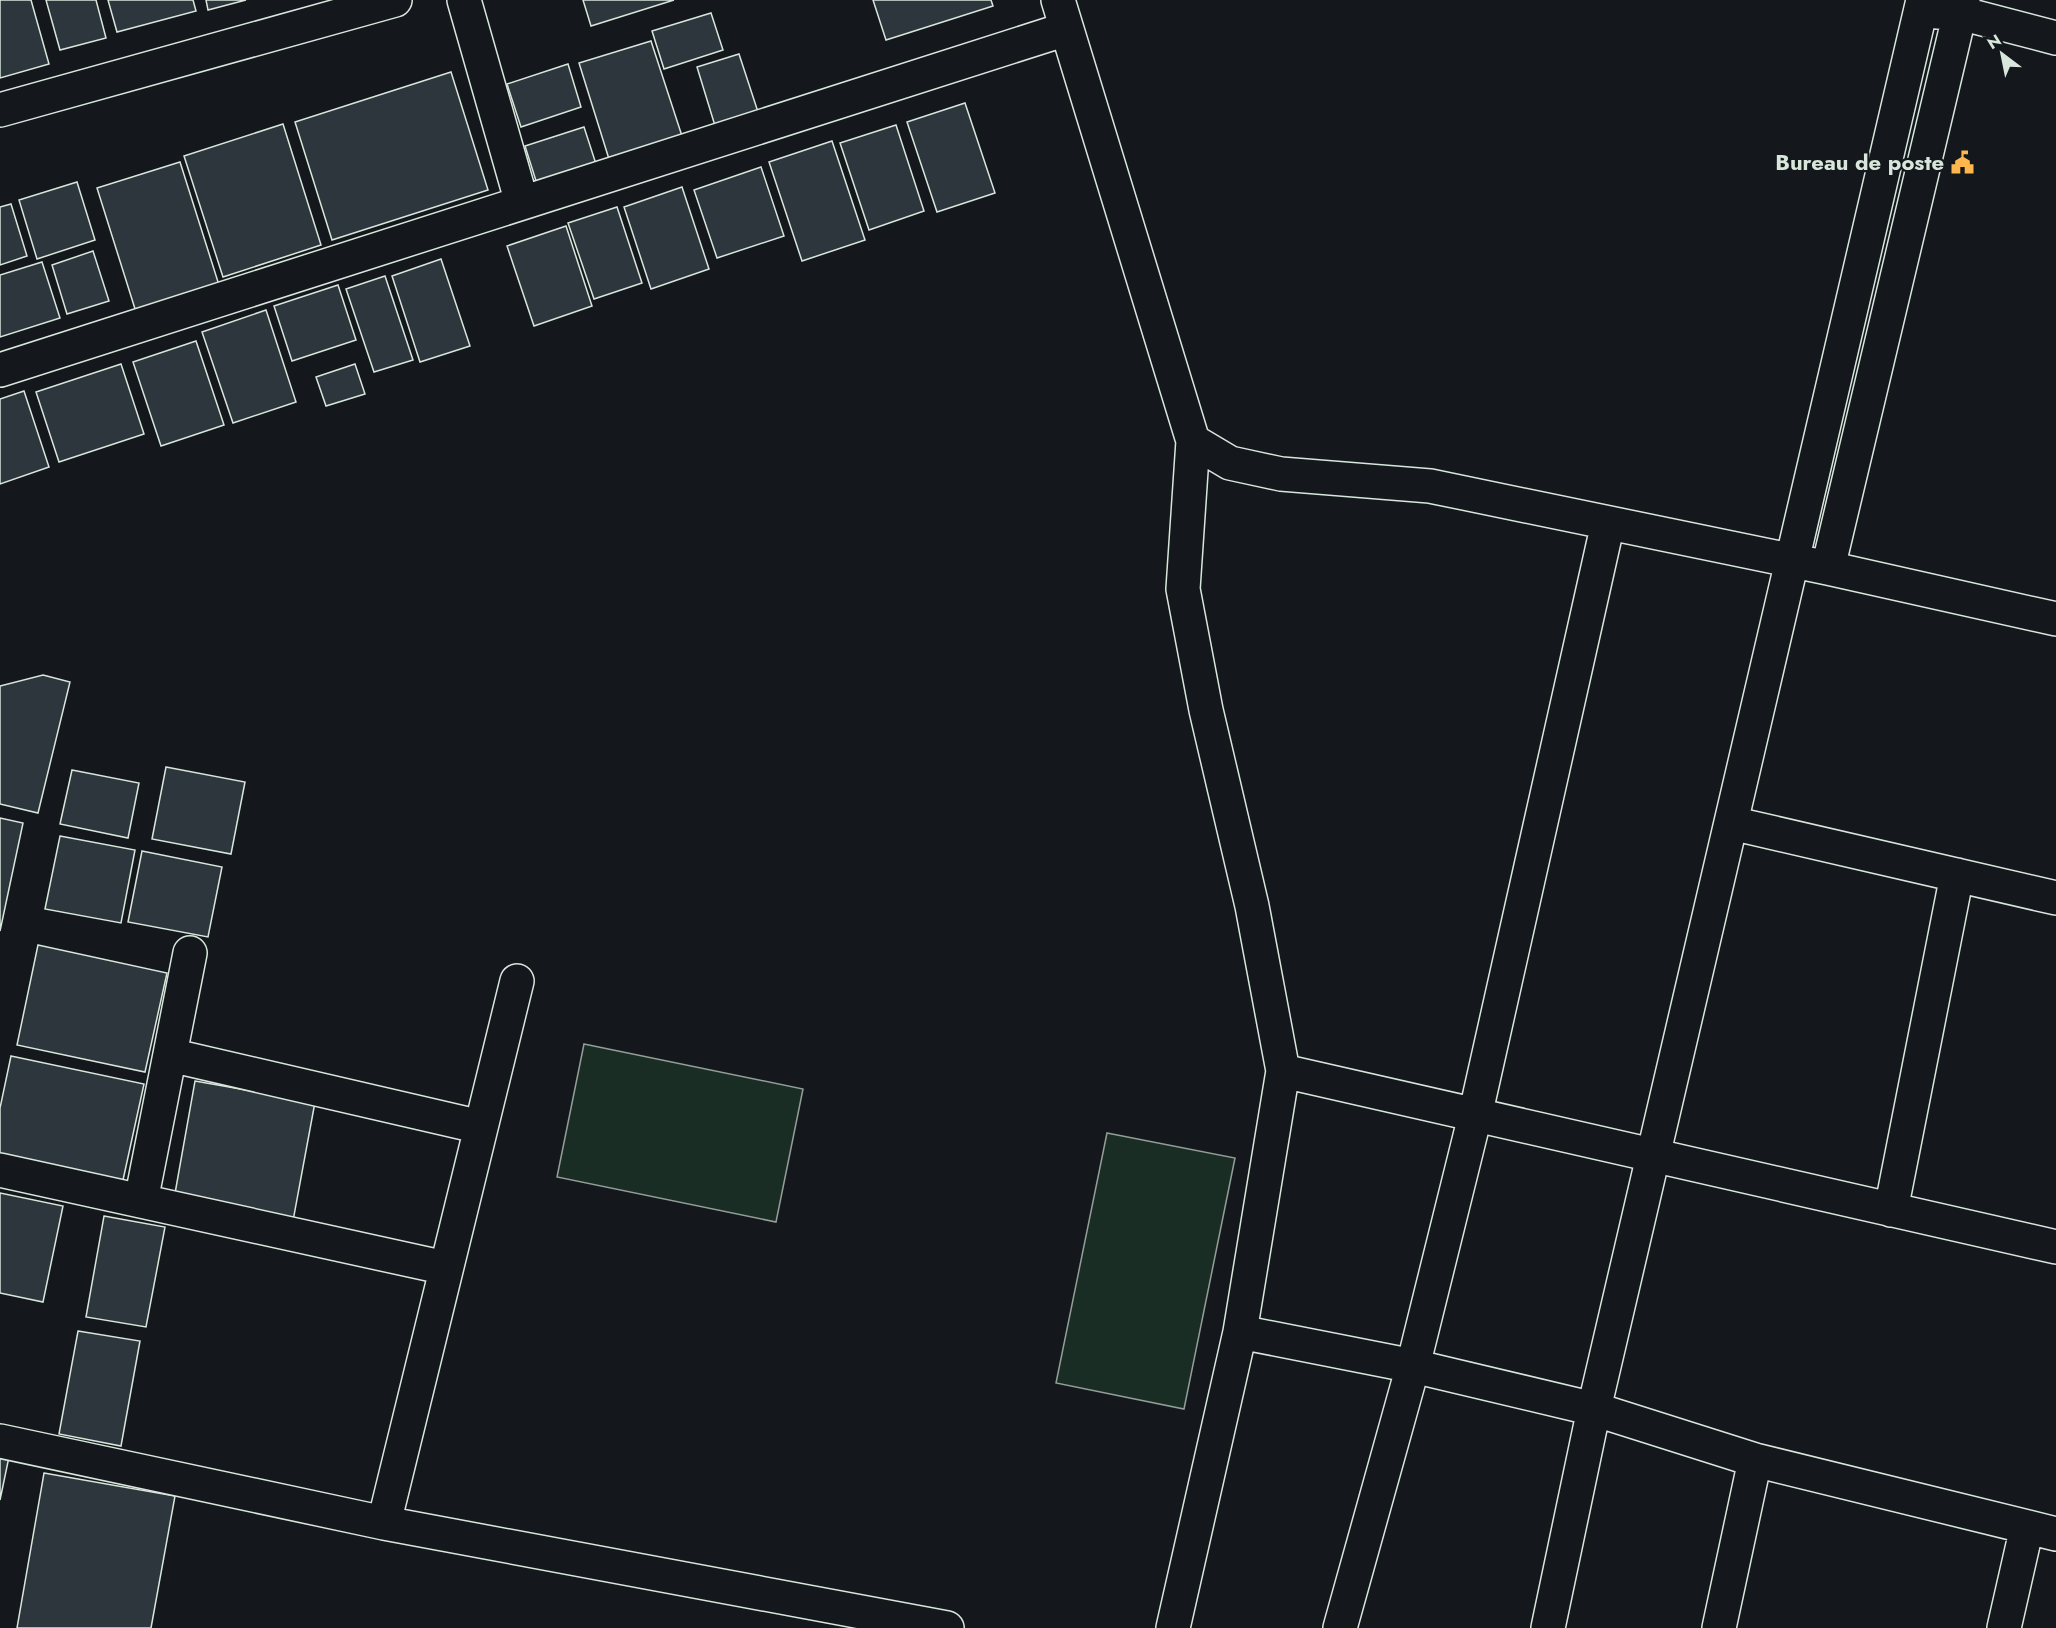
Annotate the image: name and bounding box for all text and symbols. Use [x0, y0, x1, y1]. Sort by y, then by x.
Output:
north arrow [1972, 24, 2032, 84]
text: N [1983, 29, 2006, 55]
place label: Bureau de poste [1775, 146, 1944, 178]
public building icon: Bureau de poste [1949, 149, 1975, 175]

